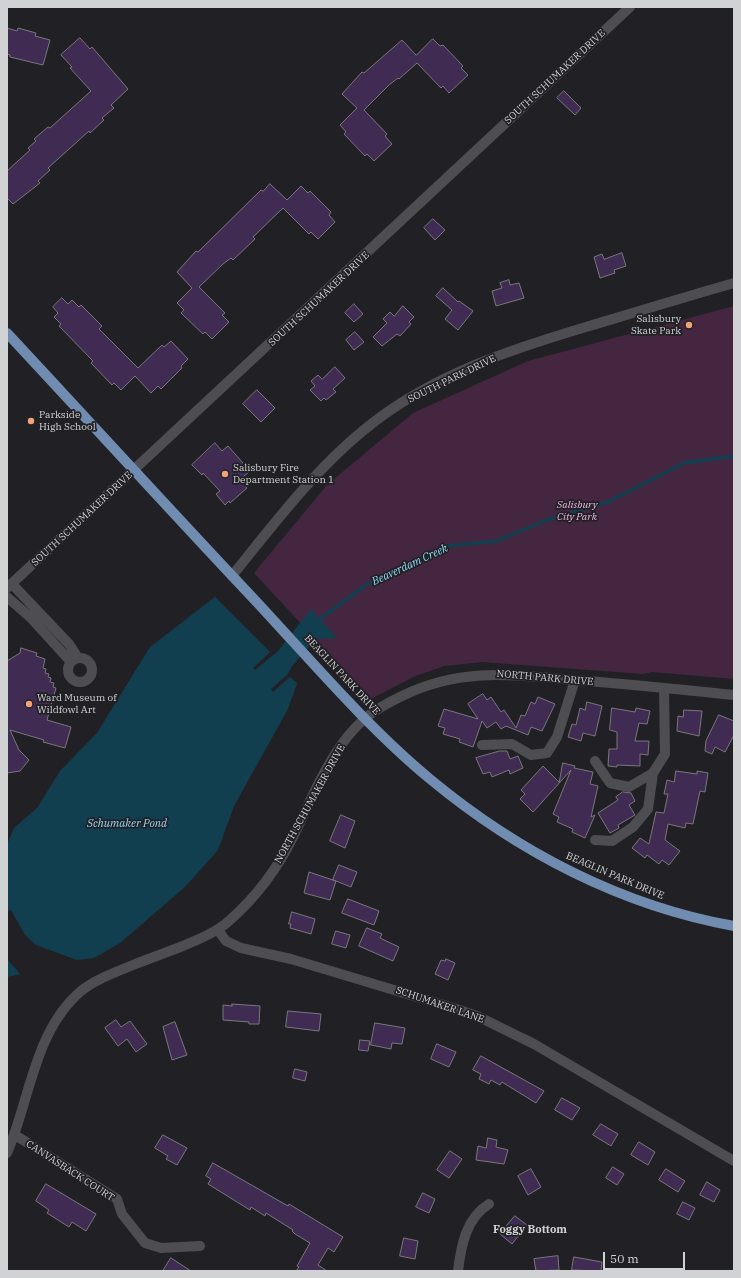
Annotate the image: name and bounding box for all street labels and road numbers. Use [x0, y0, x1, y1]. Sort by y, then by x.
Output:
street label: SOUTH SCHUMAKER DRIVE [502, 27, 608, 127]
street label: SOUTH SCHUMAKER DRIVE [266, 249, 372, 349]
street label: SOUTH PARK DRIVE [406, 353, 498, 405]
street label: SOUTH SCHUMAKER DRIVE [29, 469, 135, 569]
street label: BEAGLIN PARK DRIVE [302, 632, 382, 718]
street label: NORTH PARK DRIVE [496, 668, 594, 688]
street label: NORTH SCHUMAKER DRIVE [272, 742, 348, 866]
street label: BEAGLIN PARK DRIVE [564, 850, 666, 902]
street label: SCHUMAKER LANE [394, 984, 486, 1026]
street label: CANVASBACK COURT [24, 1138, 116, 1204]

